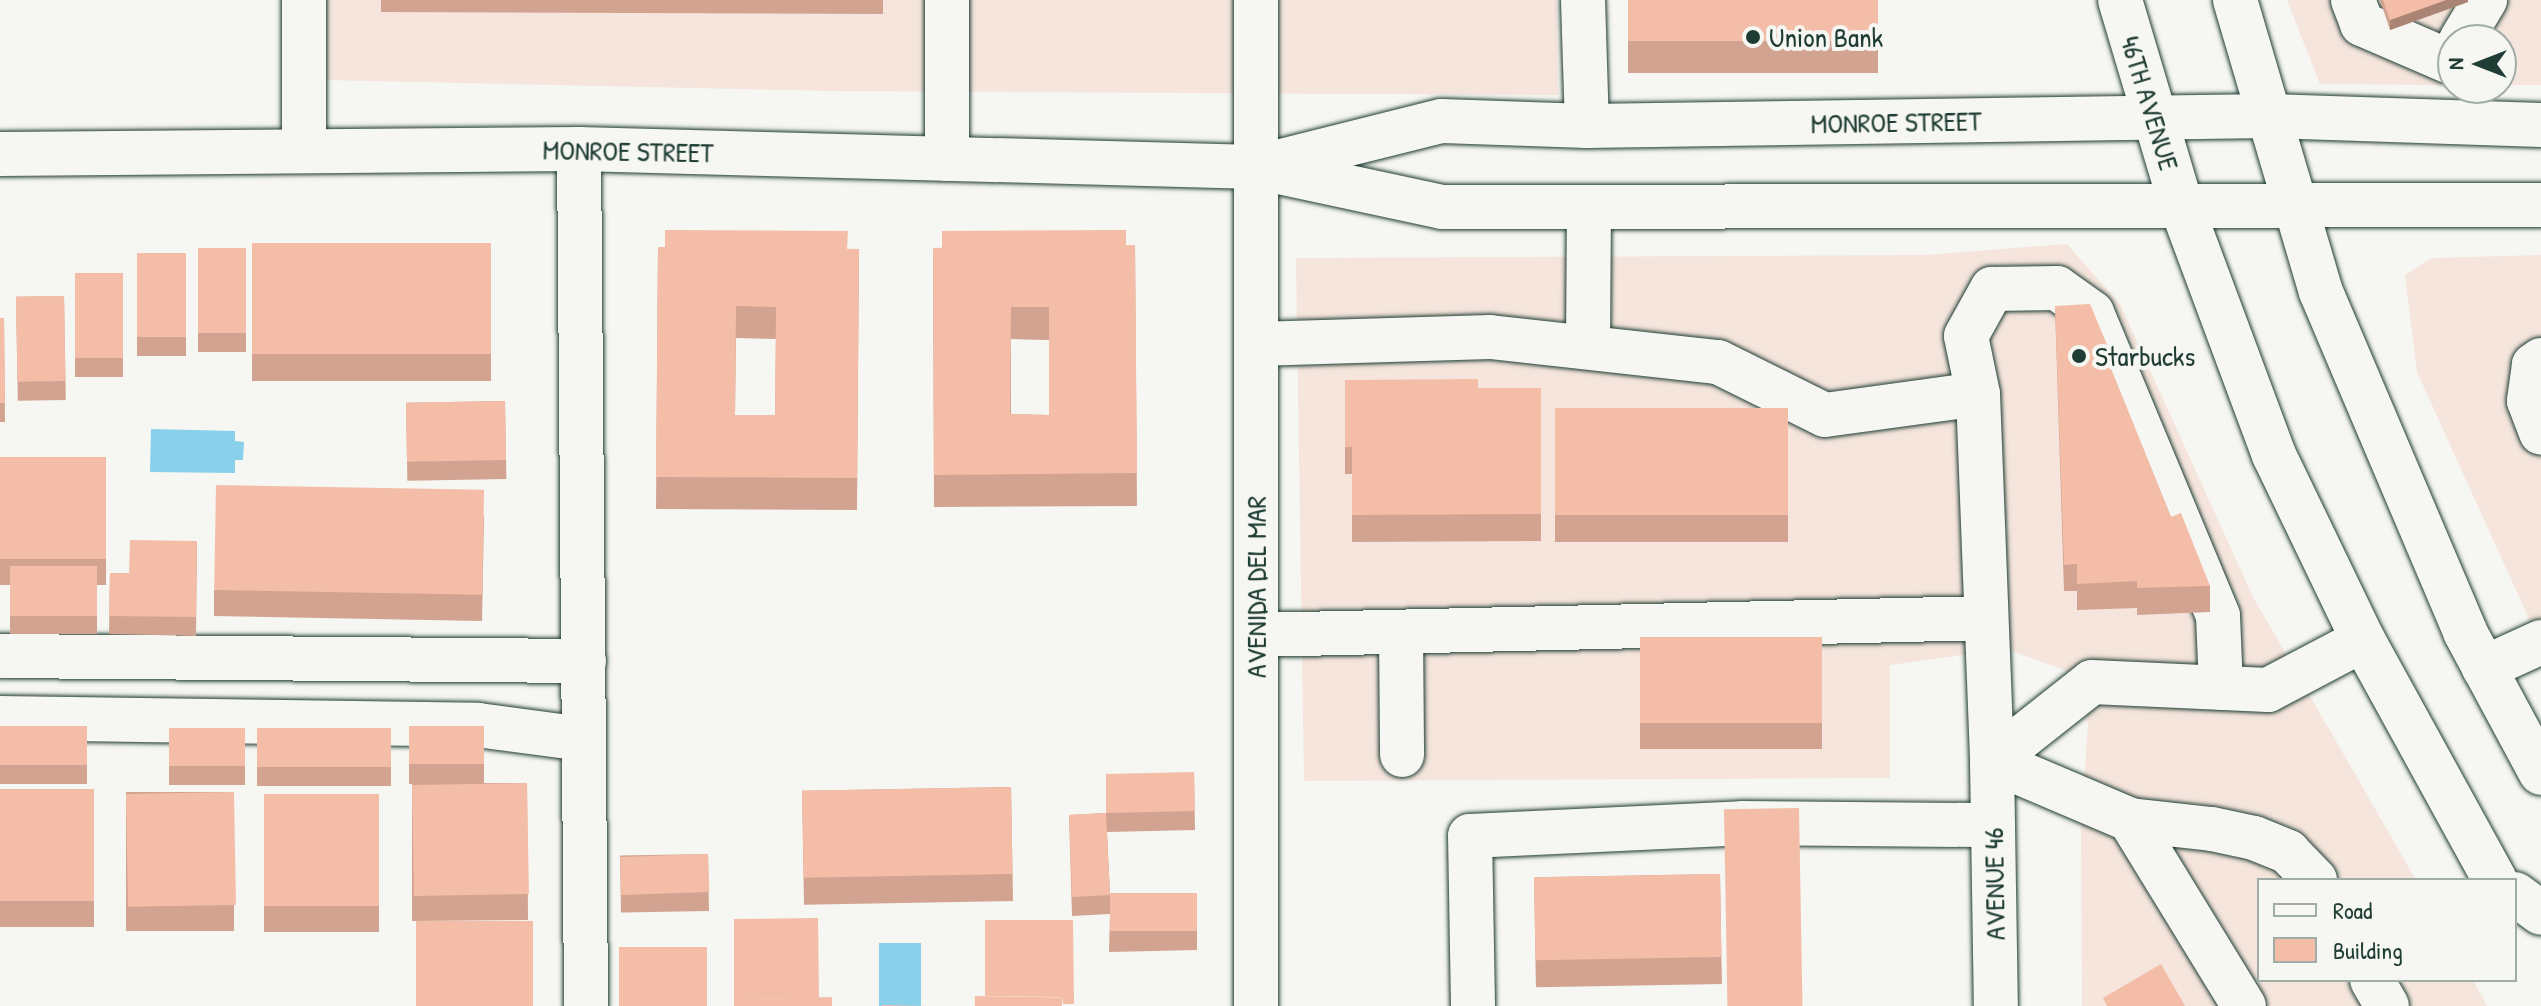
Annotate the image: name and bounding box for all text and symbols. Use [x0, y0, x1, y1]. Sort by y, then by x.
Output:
place label: Union Bank [1769, 20, 1883, 54]
north arrow [2437, 24, 2517, 104]
marker: Union Bank [1744, 28, 1762, 46]
street label: 46TH AVENUE [2114, 32, 2186, 174]
text: N [2440, 58, 2470, 70]
street label: MONROE STREET [1810, 104, 1982, 140]
street label: MONROE STREET [542, 133, 714, 169]
place label: Starbucks [2095, 339, 2195, 373]
marker: Starbucks [2070, 347, 2088, 365]
street label: AVENIDA DEL MAR [1239, 496, 1273, 678]
street label: AVENUE 46 [1976, 827, 2012, 941]
legend [2257, 878, 2517, 982]
text: Road [2333, 894, 2372, 926]
text: Building [2333, 934, 2403, 966]

